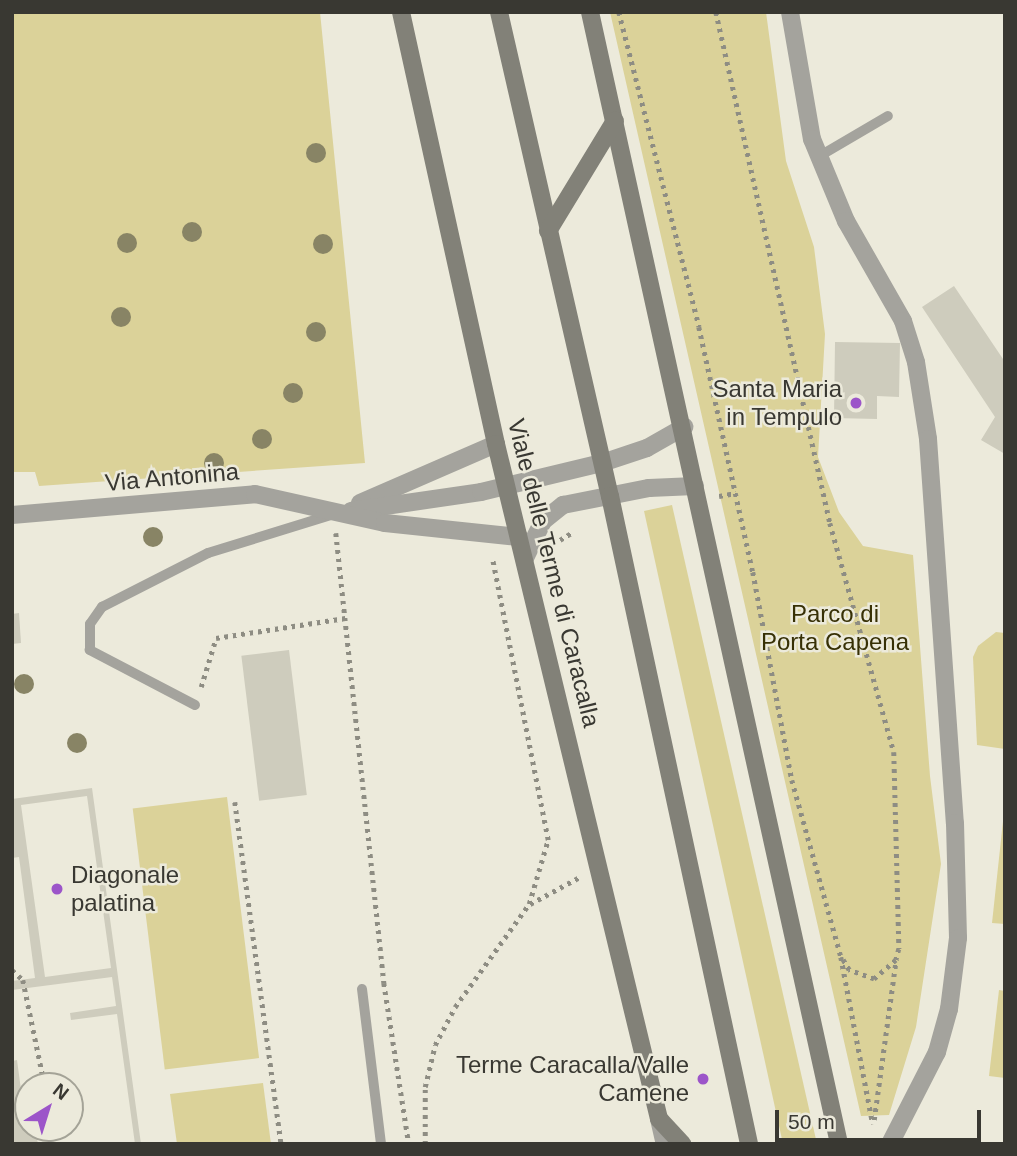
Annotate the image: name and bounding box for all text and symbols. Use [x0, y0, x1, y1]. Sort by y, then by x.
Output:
place label: Santa Maria in Tempulo [713, 375, 842, 431]
marker: Santa Maria in Tempulo [848, 395, 864, 411]
street label: Viale delle Terme di Caracalla [502, 416, 606, 730]
street label: Via Antonina [103, 457, 241, 497]
park label: Parco di Porta Capena [761, 600, 909, 656]
place label: Diagonale palatina [71, 861, 179, 917]
marker: Diagonale palatina [49, 881, 65, 897]
place label: Terme Caracalla/Valle Camene [456, 1051, 689, 1107]
marker: Terme Caracalla/Valle Camene [695, 1071, 711, 1087]
north arrow [14, 1072, 84, 1142]
text: N [49, 1079, 73, 1104]
scale bar [779, 1096, 986, 1140]
text: 50 m [788, 1110, 835, 1133]

